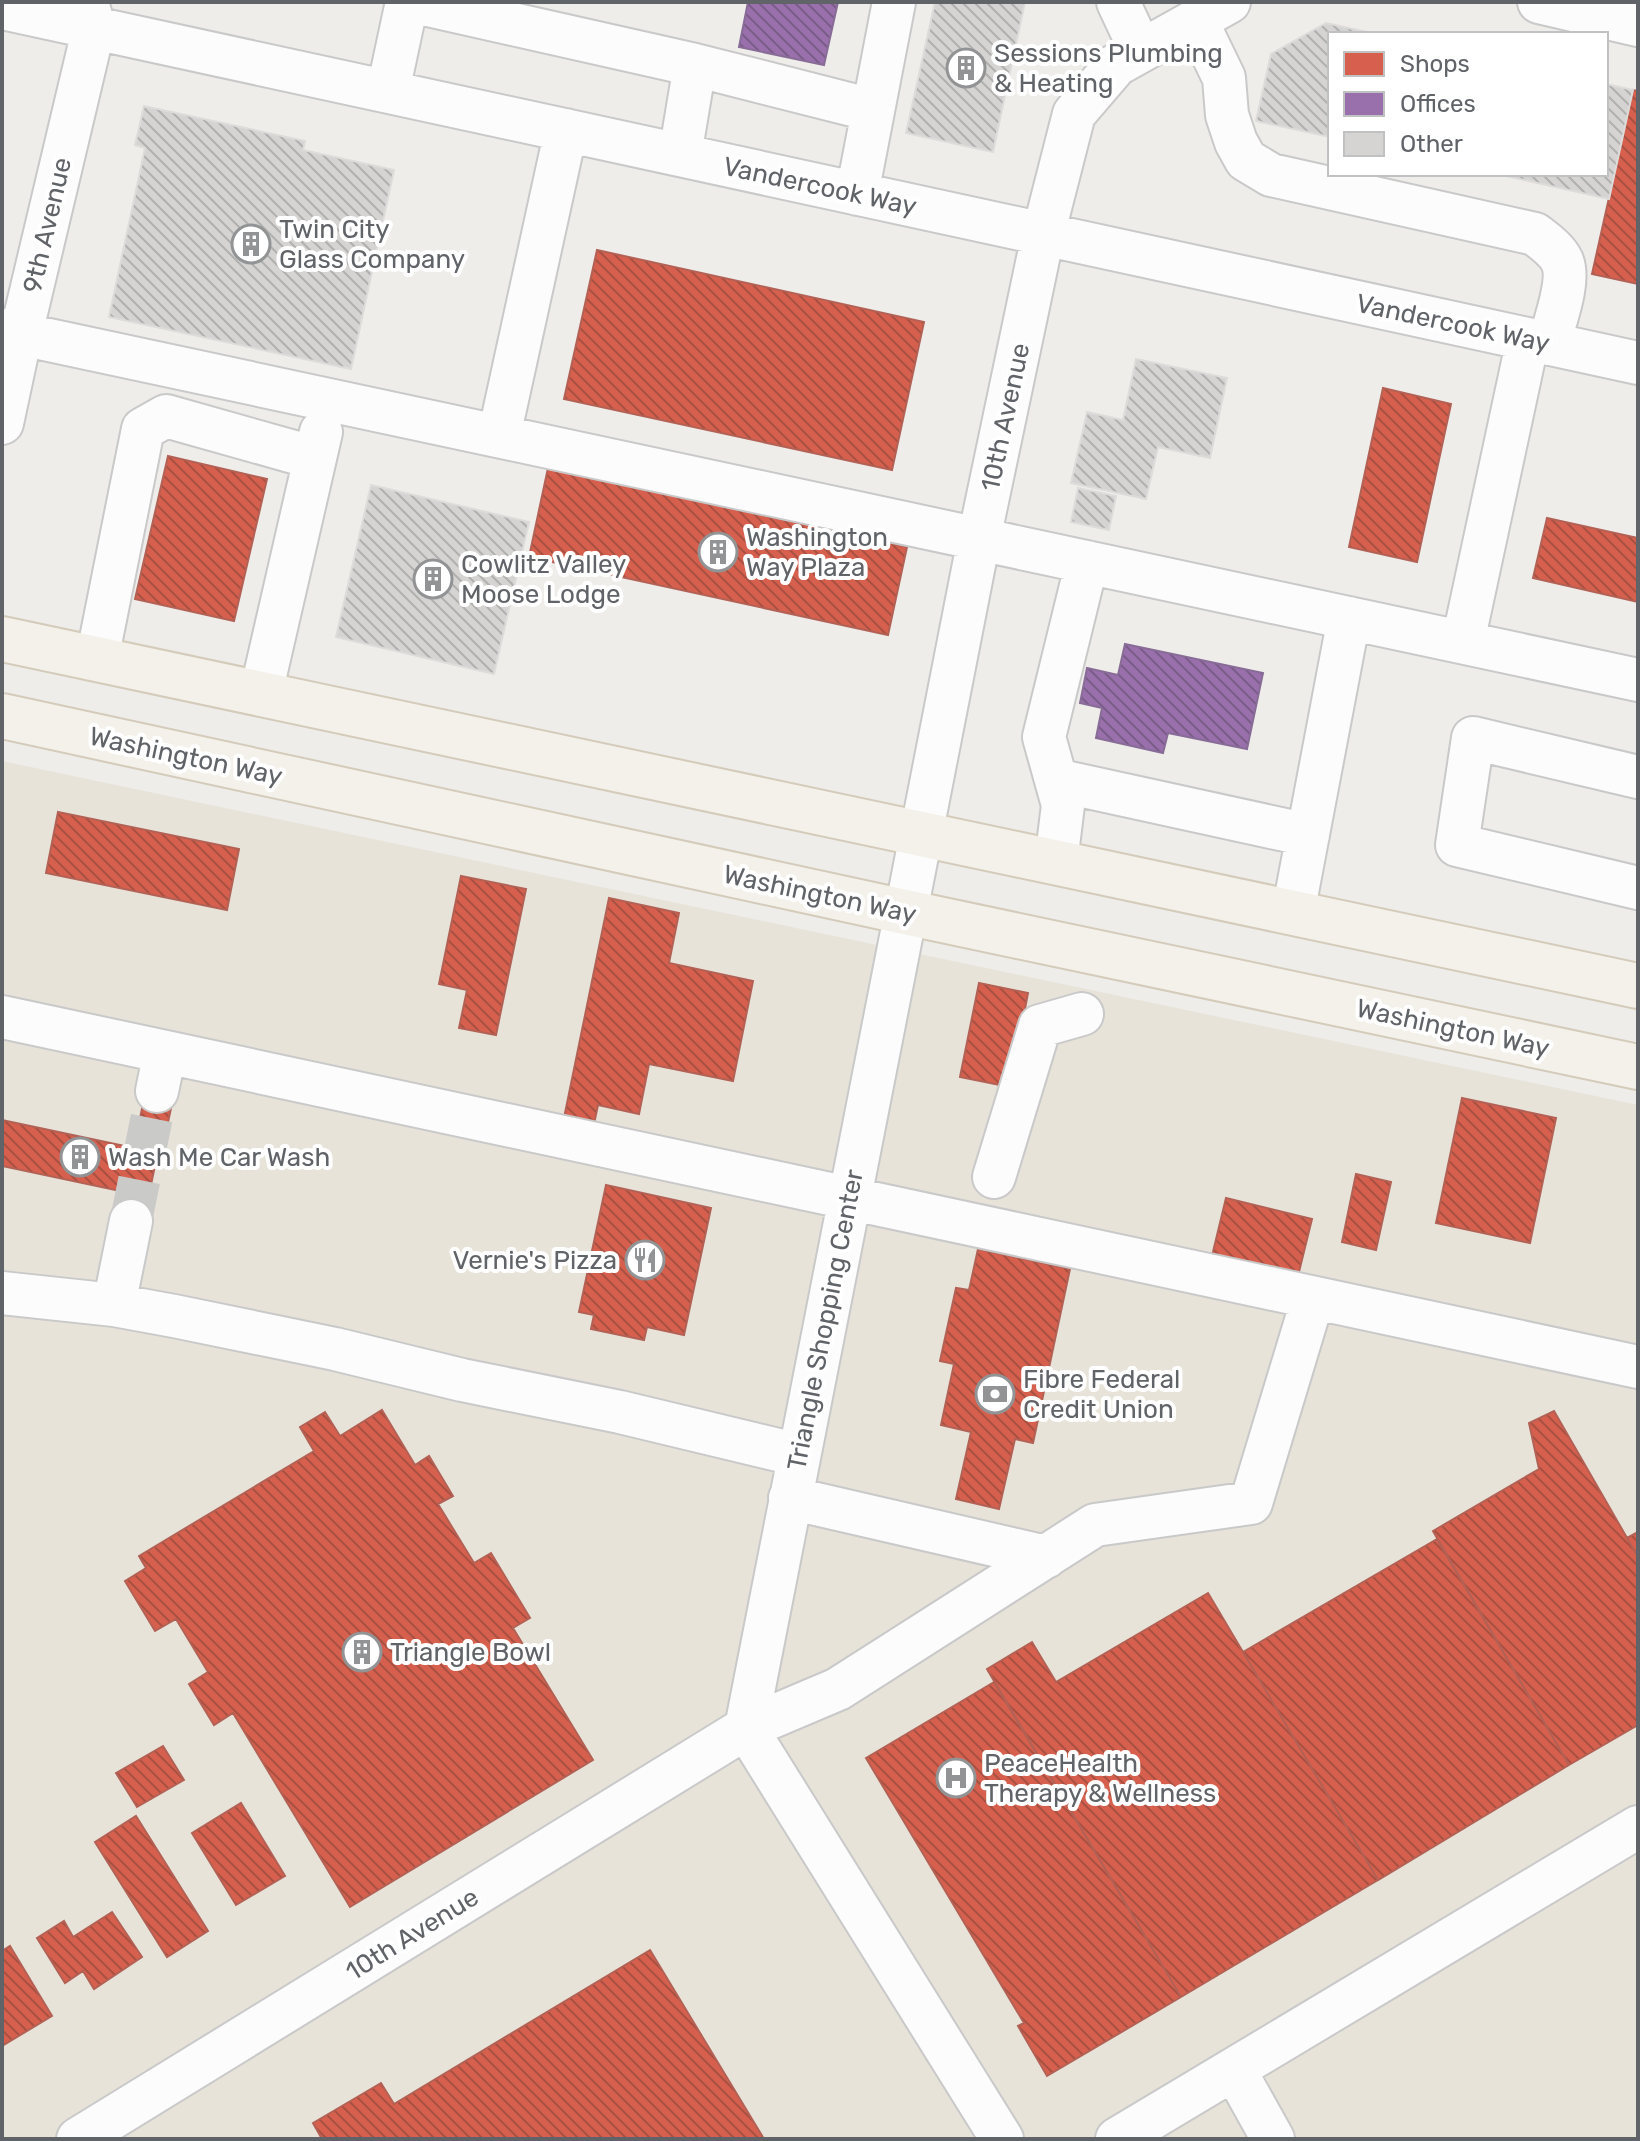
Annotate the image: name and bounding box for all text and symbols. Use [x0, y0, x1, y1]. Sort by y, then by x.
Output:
legend [1328, 32, 1608, 176]
place label: Sessions Plumbing & Heating [994, 38, 1223, 99]
building icon: Sessions Plumbing & Heating [945, 47, 987, 89]
text: Shops [1400, 50, 1470, 78]
text: Offices [1400, 90, 1476, 118]
text: Other [1400, 130, 1463, 158]
street label: Vandercook Way [720, 151, 920, 222]
street label: 9th Avenue [17, 154, 78, 296]
place label: Twin City Glass Company [279, 214, 465, 275]
building icon: Twin City Glass Company [230, 223, 272, 265]
street label: Vandercook Way [1353, 288, 1553, 359]
street label: 10th Avenue [975, 340, 1036, 494]
place label: Washington Way Plaza [746, 522, 888, 583]
building icon: Washington Way Plaza [697, 531, 739, 573]
place label: Cowlitz Valley Moose Lodge [461, 549, 626, 610]
building icon: Cowlitz Valley Moose Lodge [412, 558, 454, 600]
street label: Washington Way [86, 721, 285, 792]
street label: Washington Way [720, 859, 919, 930]
street label: Washington Way [1353, 993, 1552, 1064]
building icon: Wash Me Car Wash [59, 1136, 101, 1178]
place label: Wash Me Car Wash [108, 1142, 330, 1173]
street label: Triangle Shopping Center [781, 1167, 870, 1473]
restaurant icon: Vernie's Pizza [624, 1239, 666, 1281]
place label: Vernie's Pizza [452, 1245, 617, 1276]
place label: Fibre Federal Credit Union [1023, 1364, 1180, 1425]
bank icon: Fibre Federal Credit Union [974, 1373, 1016, 1415]
building icon: Triangle Bowl [341, 1631, 383, 1673]
place label: Triangle Bowl [390, 1637, 551, 1668]
place label: PeaceHealth Therapy & Wellness [984, 1748, 1216, 1809]
hospital icon: PeaceHealth Therapy & Wellness [935, 1757, 977, 1799]
street label: 10th Avenue [340, 1881, 484, 1987]

